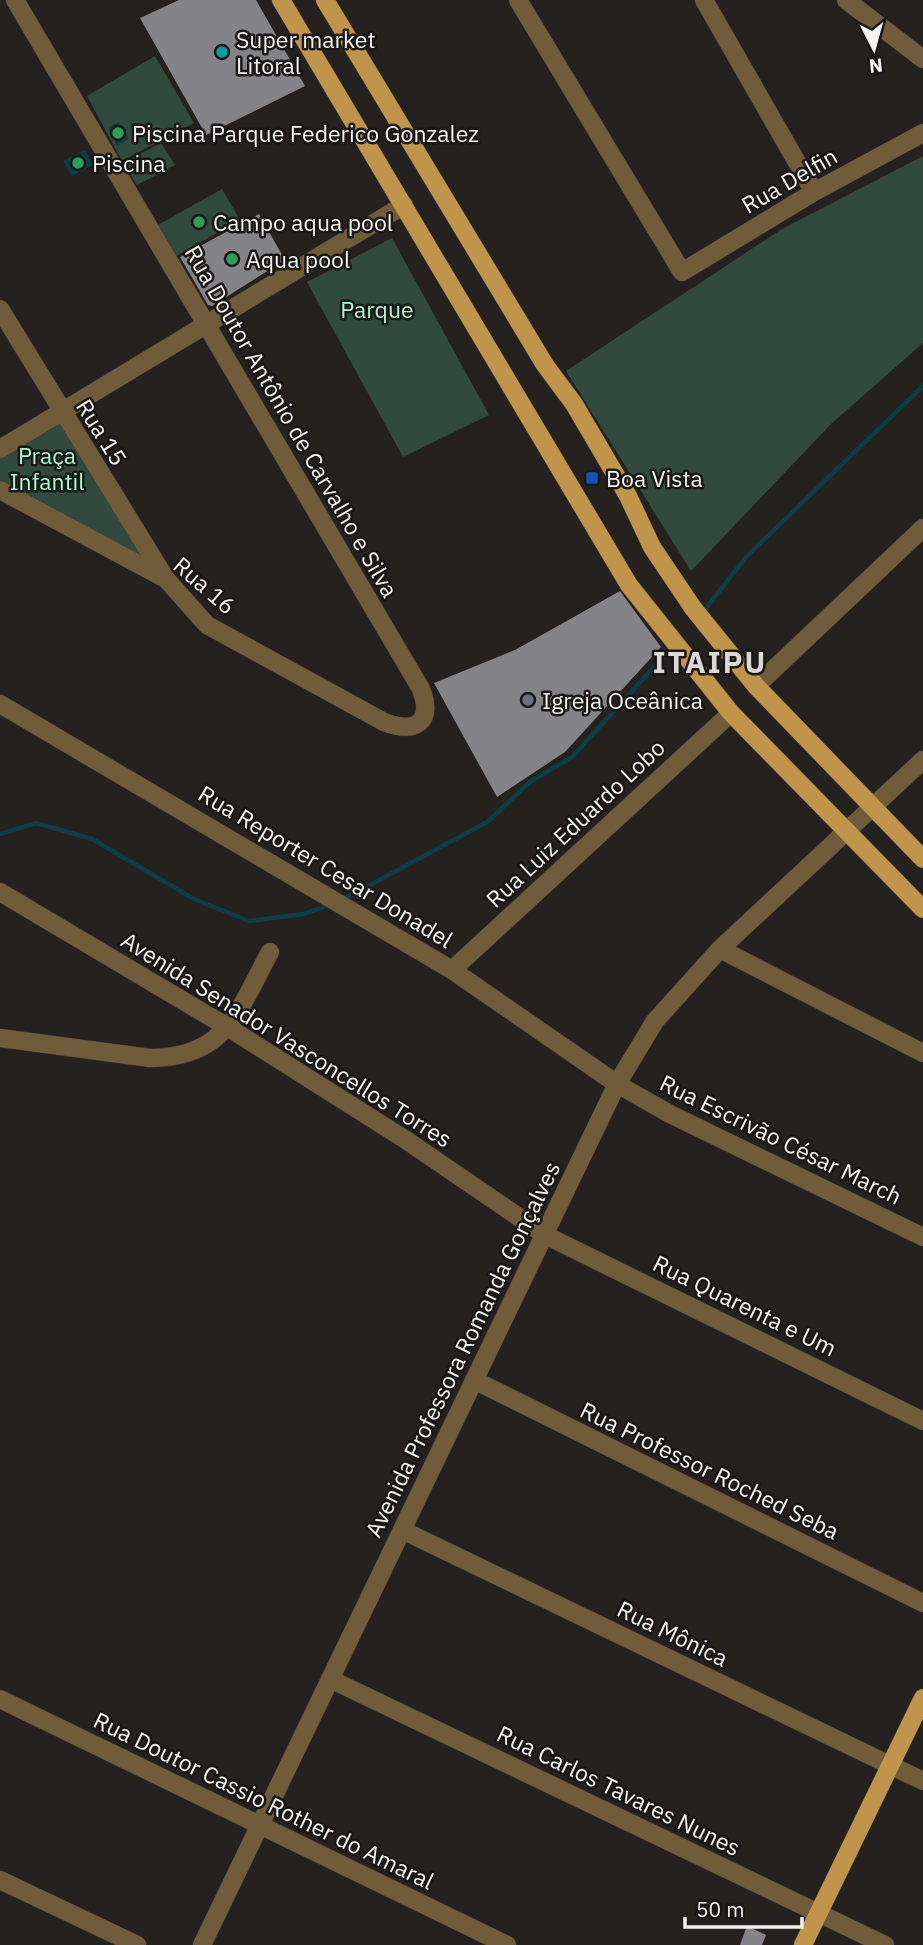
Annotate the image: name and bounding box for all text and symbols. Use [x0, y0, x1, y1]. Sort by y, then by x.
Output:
north arrow [839, 14, 909, 84]
place label: Super market Litoral [236, 24, 376, 80]
marker: Super market Litoral [214, 44, 230, 60]
text: N [868, 53, 884, 79]
place label: Piscina Parque Federico Gonzalez [132, 118, 479, 148]
marker: Piscina Parque Federico Gonzalez [110, 125, 126, 141]
street label: Rua Delfin [736, 141, 842, 219]
place label: Piscina [92, 148, 166, 178]
marker: Piscina [70, 155, 86, 171]
place label: Campo aqua pool [213, 207, 393, 237]
marker: Campo aqua pool [191, 214, 207, 230]
street label: Rua Doutor Antônio de Carvalho e Silva [179, 240, 405, 602]
place label: Aqua pool [246, 244, 350, 274]
marker: Aqua pool [224, 251, 240, 267]
park label: Parque [340, 294, 414, 324]
street label: Rua 15 [70, 393, 134, 471]
park label: Praça Infantil [9, 440, 85, 496]
place label: Boa Vista [606, 463, 703, 493]
marker: Boa Vista [584, 470, 600, 486]
street label: Rua 16 [168, 550, 242, 620]
district label: ITAIPU [653, 642, 767, 681]
place label: Igreja Oceânica [542, 685, 703, 715]
marker: Igreja Oceânica [520, 692, 536, 708]
street label: Rua Luiz Eduardo Lobo [479, 732, 671, 914]
street label: Rua Reporter Cesar Donadel [193, 778, 459, 954]
street label: Avenida Senador Vasconcellos Torres [116, 924, 458, 1154]
street label: Rua Escrivão César March [655, 1067, 907, 1211]
street label: Avenida Professora Romanda Gonçalves [358, 1156, 566, 1542]
street label: Rua Quarenta e Um [648, 1248, 842, 1362]
street label: Rua Professor Roched Seba [576, 1394, 844, 1546]
street label: Rua Mônica [613, 1593, 733, 1673]
street label: Rua Doutor Cassio Rother do Amaral [89, 1704, 439, 1896]
street label: Rua Carlos Tavares Nunes [492, 1718, 746, 1862]
scale bar [685, 1885, 802, 1929]
text: 50 m [696, 1895, 745, 1923]

